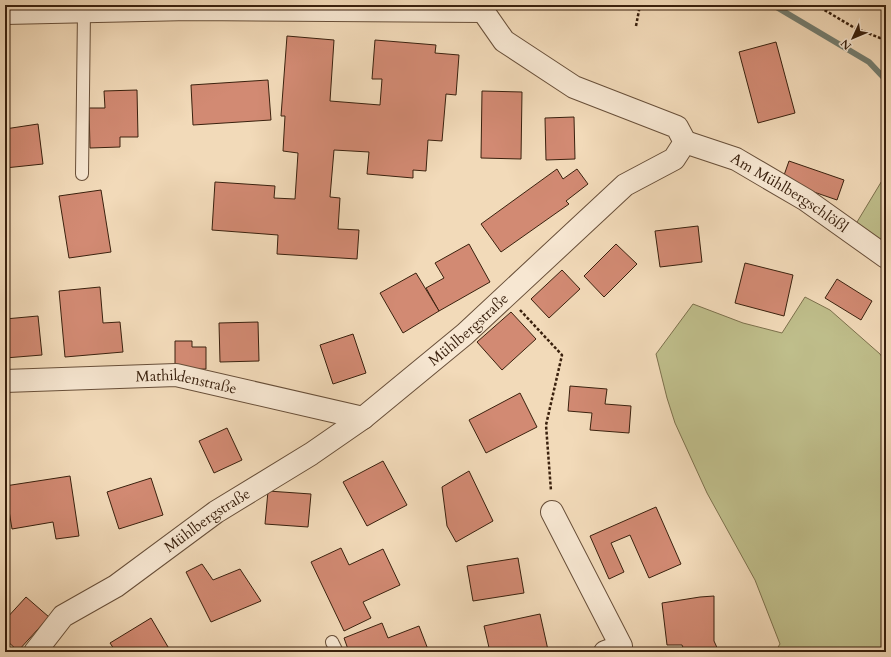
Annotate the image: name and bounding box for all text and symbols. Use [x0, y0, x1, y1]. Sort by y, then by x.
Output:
north arrow [833, 18, 873, 58]
text: N [837, 36, 855, 53]
street label: Am Mühlbergschlößl [727, 148, 853, 237]
street label: Mühlbergstraße [424, 289, 513, 370]
street label: Mathildenstraße [135, 365, 239, 399]
street label: Mühlbergstraße [160, 483, 254, 557]

